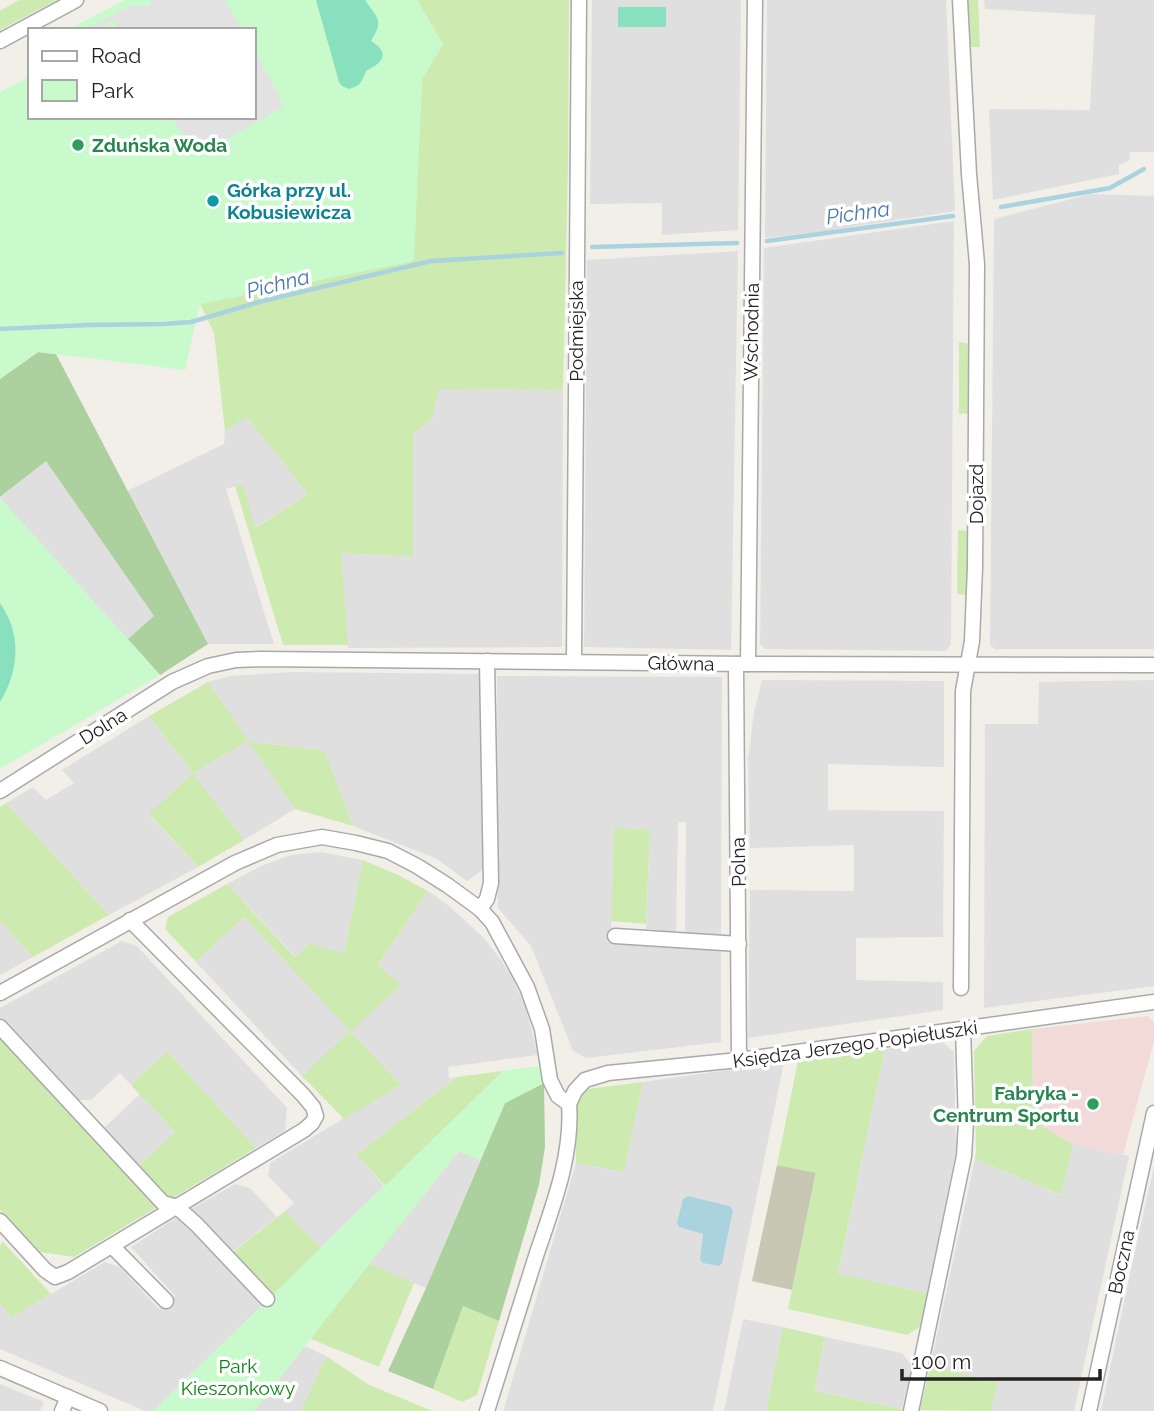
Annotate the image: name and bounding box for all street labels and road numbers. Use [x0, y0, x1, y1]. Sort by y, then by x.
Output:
street label: Podmiejska [565, 280, 587, 382]
street label: Wschodnia [739, 283, 763, 381]
street label: Dojazd [965, 464, 987, 524]
street label: Główna [647, 651, 715, 675]
street label: Dolna [75, 703, 131, 749]
street label: Polna [727, 837, 749, 887]
street label: Księdza Jerzego Popiełuszki [731, 1016, 979, 1072]
street label: Boczna [1103, 1228, 1139, 1296]

